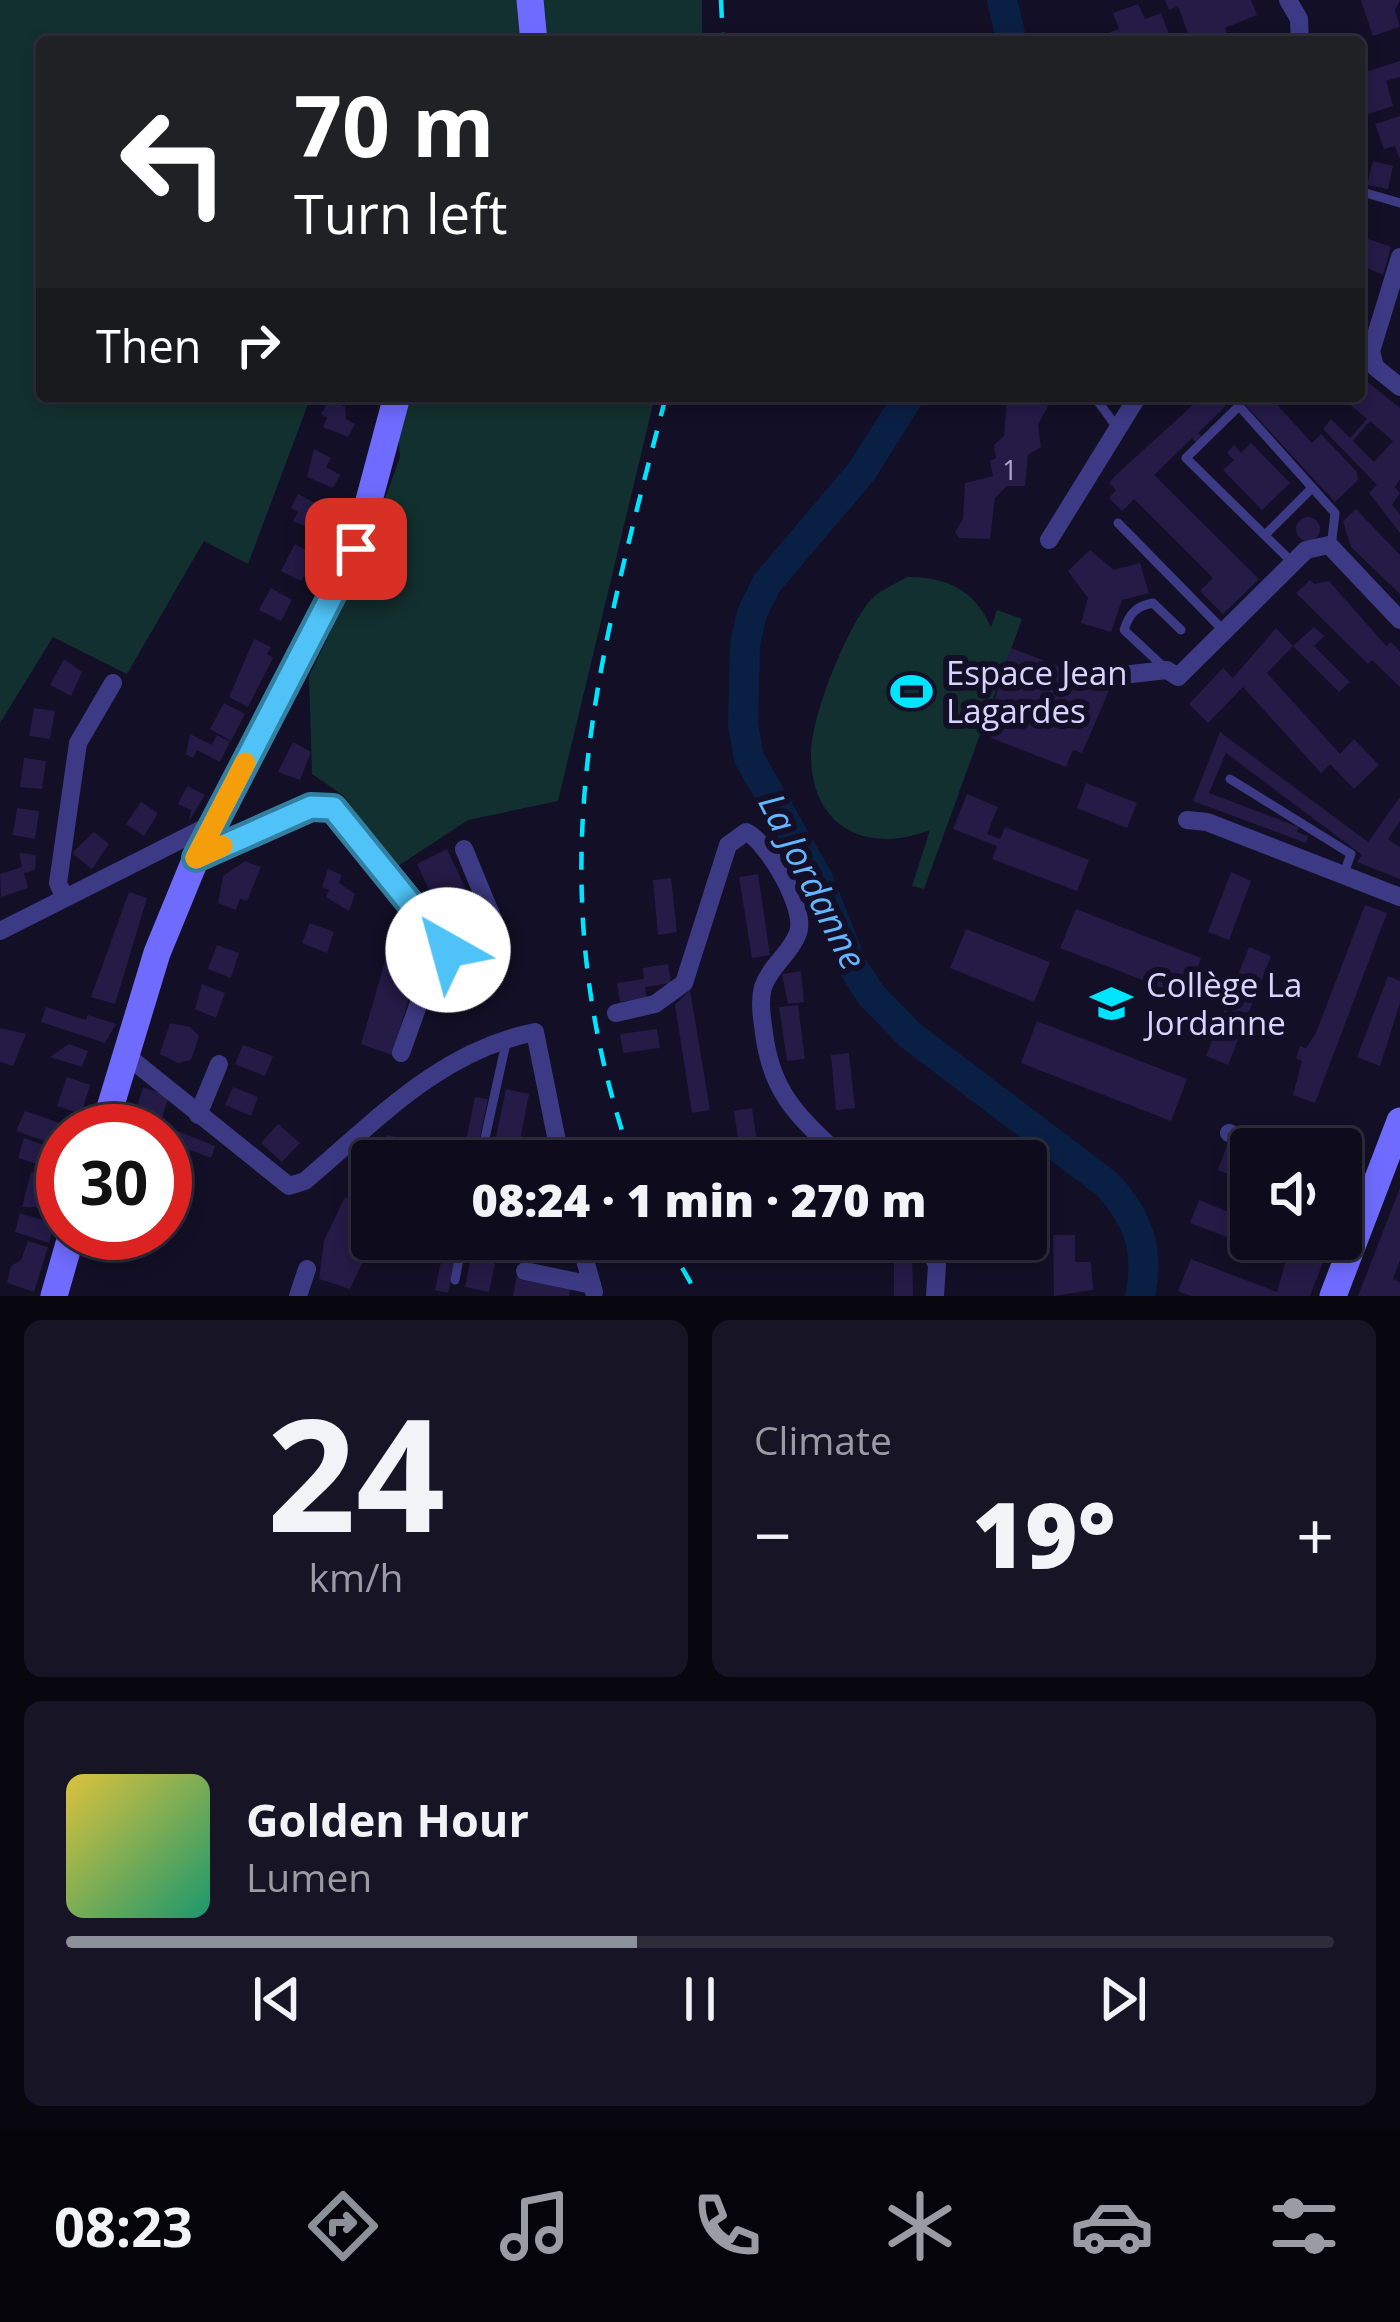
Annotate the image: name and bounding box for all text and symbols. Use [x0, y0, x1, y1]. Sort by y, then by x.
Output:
text: 70 m [294, 67, 494, 182]
icon: left [96, 84, 252, 240]
text: Turn left [294, 176, 507, 250]
icon: right [225, 312, 291, 378]
text: Then [96, 315, 201, 376]
house number: 1 [1002, 451, 1018, 488]
pin [305, 498, 407, 600]
icon: arrive [323, 516, 389, 582]
place label: Espace Jean Lagardes [946, 650, 1127, 733]
sports icon: Espace Jean Lagardes [889, 668, 935, 714]
water label: La Jordanne [748, 784, 878, 978]
position arrow [385, 887, 511, 1013]
place label: Collège La Jordanne [1143, 962, 1302, 1045]
school or university icon: Collège La Jordanne [1089, 980, 1135, 1026]
speed limit sign: 30 [36, 1104, 192, 1260]
map controls [1230, 1128, 1362, 1260]
button: sound [1230, 1128, 1362, 1260]
text: 08:24 · 1 min · 270 m [472, 1169, 926, 1230]
text: 24 [267, 1365, 445, 1578]
text: Climate [754, 1413, 892, 1466]
text: 19° [972, 1472, 1116, 1594]
text: − [754, 1489, 792, 1579]
text: + [1296, 1489, 1334, 1579]
text: km/h [309, 1550, 403, 1603]
text: Golden Hour [246, 1789, 529, 1850]
text: Lumen [246, 1850, 372, 1903]
icon: previous [244, 1966, 310, 2032]
icon: pause [667, 1966, 733, 2032]
icon: next [1090, 1966, 1156, 2032]
icon: directions [301, 2184, 385, 2268]
icon: music [493, 2184, 577, 2268]
icon: phone [685, 2184, 769, 2268]
icon: climate [878, 2184, 962, 2268]
icon: car [1070, 2184, 1154, 2268]
icon: filters [1262, 2184, 1346, 2268]
text: 08:23 [54, 2189, 193, 2263]

